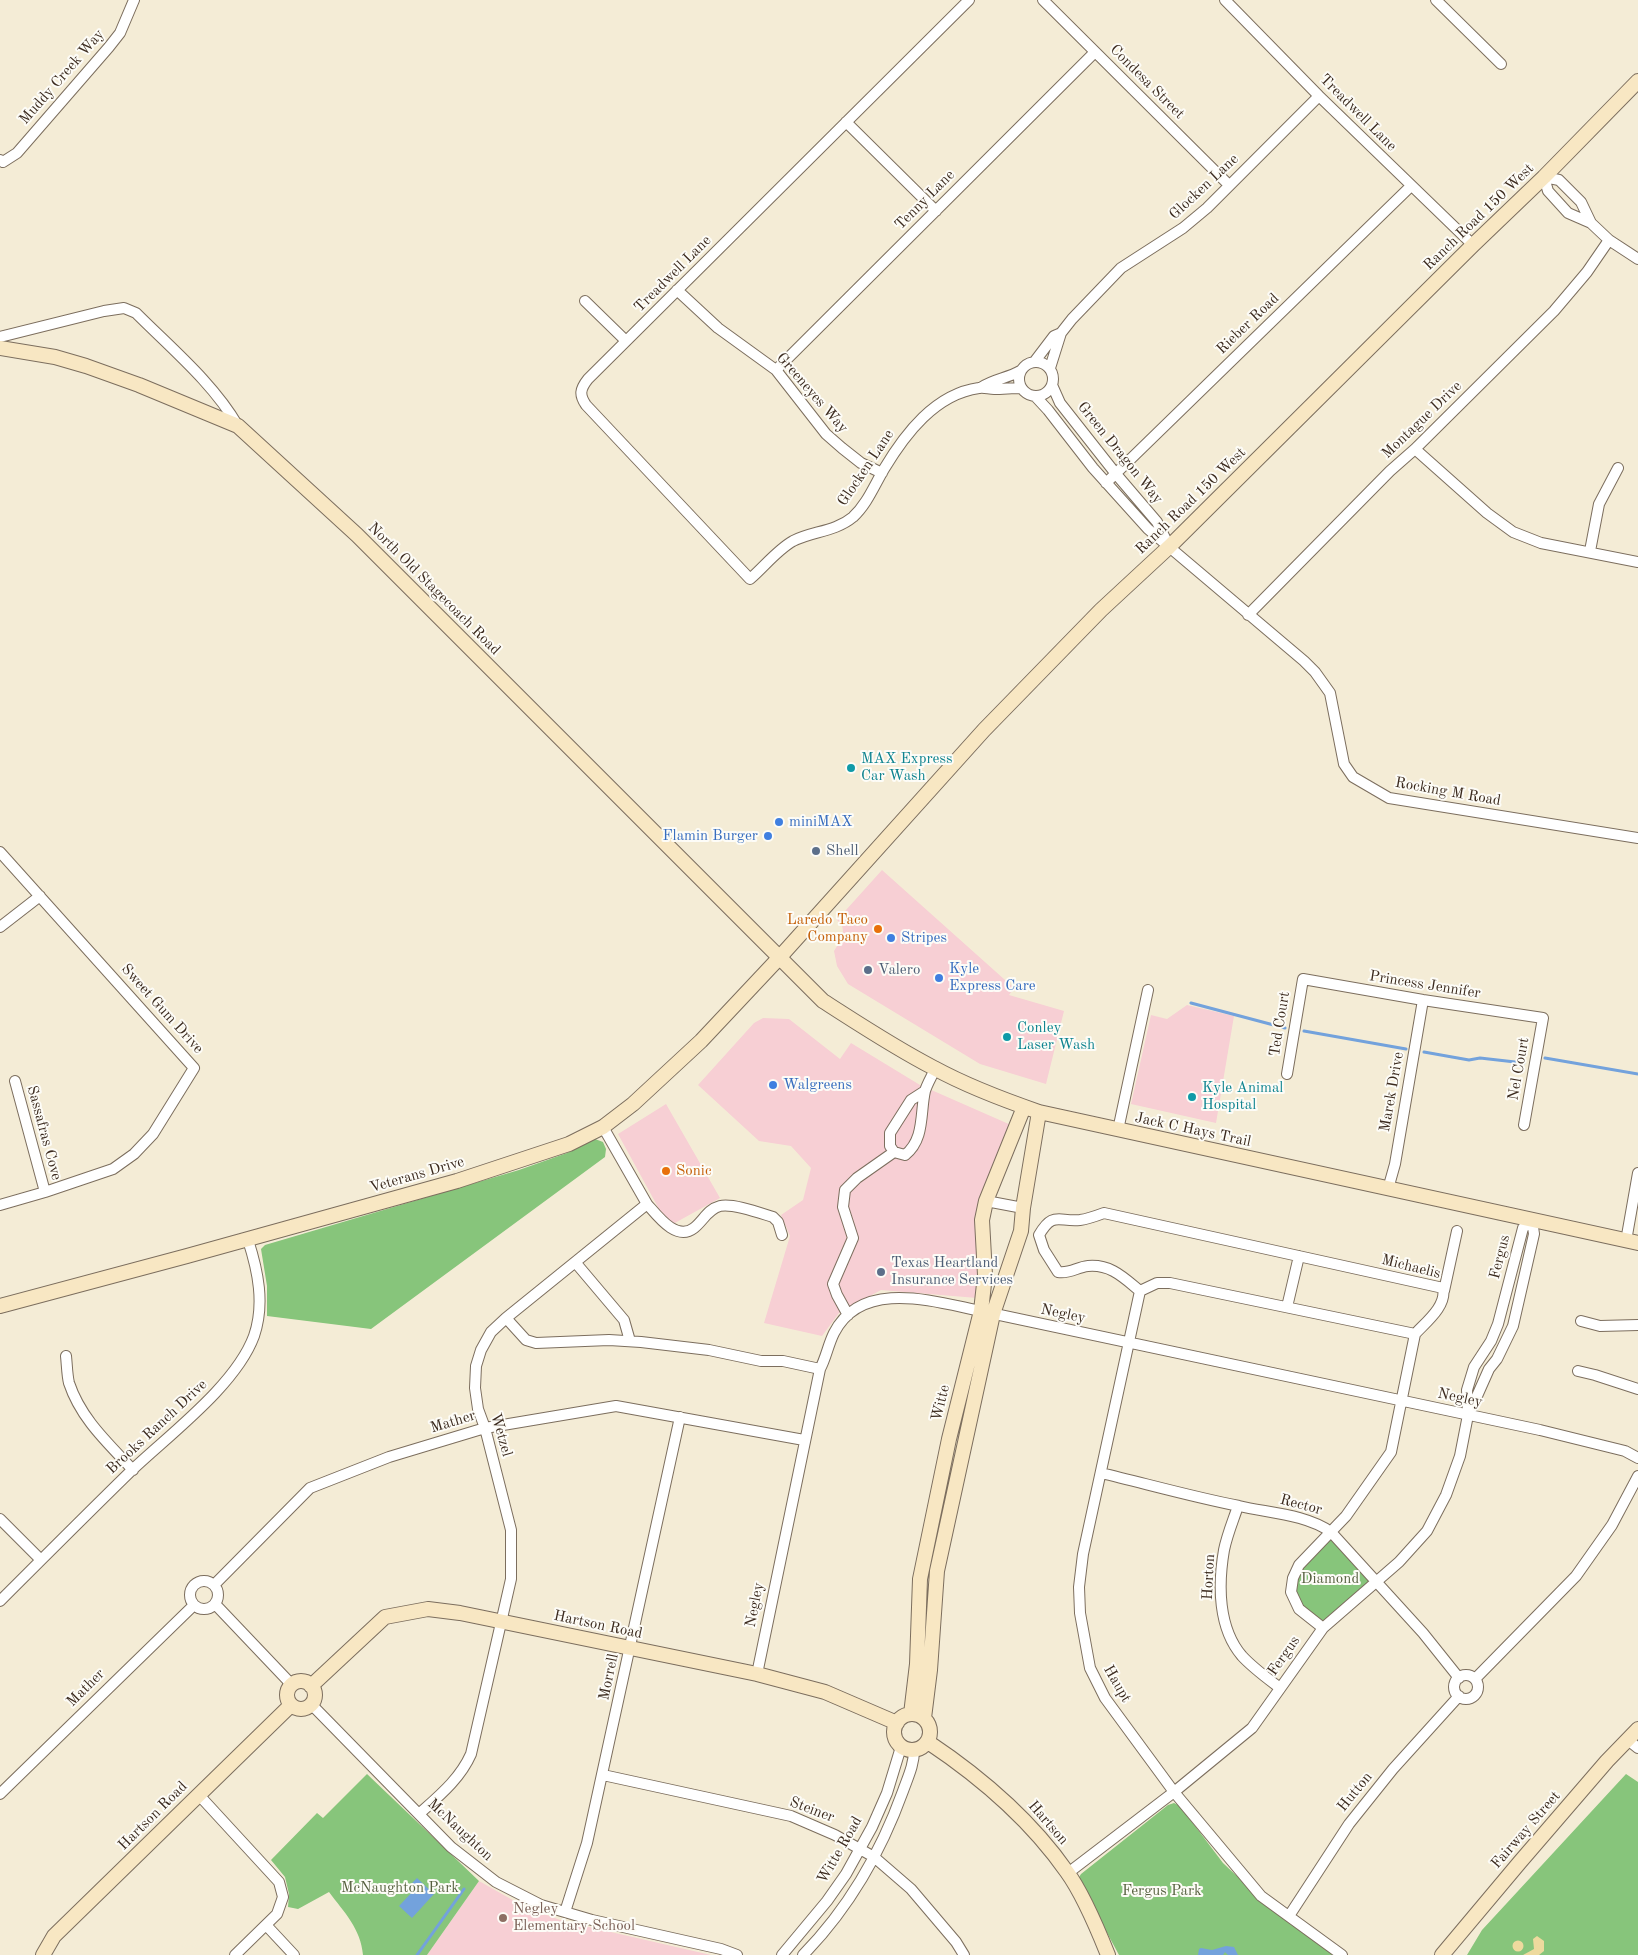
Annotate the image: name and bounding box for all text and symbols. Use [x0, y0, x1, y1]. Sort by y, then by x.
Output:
street label: Muddy Creek Way [16, 26, 108, 128]
street label: Condesa Street [1106, 41, 1188, 123]
street label: Treadwell Lane [1316, 71, 1400, 155]
street label: Glocken Lane [1166, 150, 1242, 224]
street label: Ranch Road 150 West [1420, 160, 1538, 274]
street label: Tenny Lane [891, 166, 959, 234]
street label: Treadwell Lane [631, 232, 715, 316]
street label: Rieber Road [1213, 290, 1283, 358]
street label: Greeneyes Way [772, 349, 852, 437]
street label: Montague Drive [1378, 377, 1466, 463]
street label: Green Dragon Way [1073, 398, 1167, 508]
street label: Glocken Lane [834, 426, 898, 510]
street label: Ranch Road 150 West [1132, 444, 1250, 558]
street label: North Old Stagecoach Road [364, 519, 504, 659]
place label: MAX Express Car Wash [861, 750, 952, 785]
marker: MAX Express Car Wash [845, 762, 857, 774]
street label: Rocking M Road [1394, 774, 1502, 810]
place label: miniMAX [789, 813, 852, 831]
marker: miniMAX [773, 816, 785, 828]
place label: Flamin Burger [662, 827, 758, 845]
marker: Flamin Burger [762, 830, 774, 842]
place label: Shell [826, 842, 858, 860]
marker: Shell [810, 845, 822, 857]
place label: Laredo Taco Company [787, 911, 868, 946]
marker: Laredo Taco Company [872, 923, 884, 935]
place label: Stripes [901, 929, 947, 947]
marker: Stripes [885, 932, 897, 944]
street label: Sweet Gum Drive [117, 960, 207, 1058]
place label: Kyle Express Care [949, 960, 1036, 995]
place label: Valero [878, 961, 920, 979]
marker: Valero [862, 964, 874, 976]
street label: Princess Jennifer [1368, 967, 1482, 1003]
marker: Kyle Express Care [933, 972, 945, 984]
street label: Ted Court [1266, 990, 1294, 1058]
place label: Conley Laser Wash [1017, 1019, 1095, 1054]
marker: Conley Laser Wash [1001, 1031, 1013, 1043]
street label: Nel Court [1505, 1036, 1533, 1102]
street label: Marek Drive [1376, 1051, 1408, 1133]
place label: Walgreens [783, 1076, 852, 1094]
marker: Walgreens [767, 1079, 779, 1091]
place label: Kyle Animal Hospital [1202, 1079, 1283, 1114]
street label: Sassafras Cove [23, 1084, 65, 1182]
marker: Kyle Animal Hospital [1186, 1091, 1198, 1103]
street label: Jack C Hays Trail [1133, 1109, 1253, 1151]
street label: Veterans Drive [368, 1153, 466, 1197]
place label: Sonic [676, 1162, 711, 1180]
marker: Sonic [660, 1165, 672, 1177]
street label: Fergus [1486, 1233, 1514, 1281]
street label: Michaelis [1380, 1251, 1442, 1283]
place label: Texas Heartland Insurance Services [891, 1254, 1013, 1289]
marker: Texas Heartland Insurance Services [875, 1266, 887, 1278]
street label: Negley [1039, 1300, 1087, 1328]
street label: Brooks Ranch Drive [103, 1376, 211, 1478]
street label: Witte [928, 1383, 954, 1423]
street label: Negley [1436, 1384, 1484, 1412]
street label: Mather [428, 1407, 478, 1437]
street label: Wetzel [486, 1411, 516, 1459]
street label: Rector [1278, 1491, 1324, 1519]
street label: Horton [1199, 1553, 1219, 1601]
park label: Diamond [1301, 1570, 1359, 1588]
street label: Negley [742, 1581, 768, 1629]
street label: Hartson Road [552, 1607, 644, 1643]
street label: Fergus [1264, 1633, 1304, 1679]
street label: Morrell [595, 1652, 623, 1702]
street label: Haupt [1099, 1662, 1135, 1706]
street label: Mather [63, 1665, 109, 1711]
street label: Hutton [1334, 1769, 1376, 1815]
street label: Hartson Road [115, 1778, 191, 1854]
street label: Fairway Street [1487, 1787, 1565, 1873]
street label: Steiner [787, 1793, 837, 1827]
street label: McNaughton [423, 1795, 497, 1865]
street label: Hartson [1024, 1797, 1072, 1849]
street label: Witte Road [814, 1813, 866, 1887]
park label: McNaughton Park [341, 1879, 459, 1897]
park label: Fergus Park [1122, 1882, 1202, 1900]
place label: Negley Elementary School [513, 1900, 635, 1935]
marker: Negley Elementary School [497, 1912, 509, 1924]

